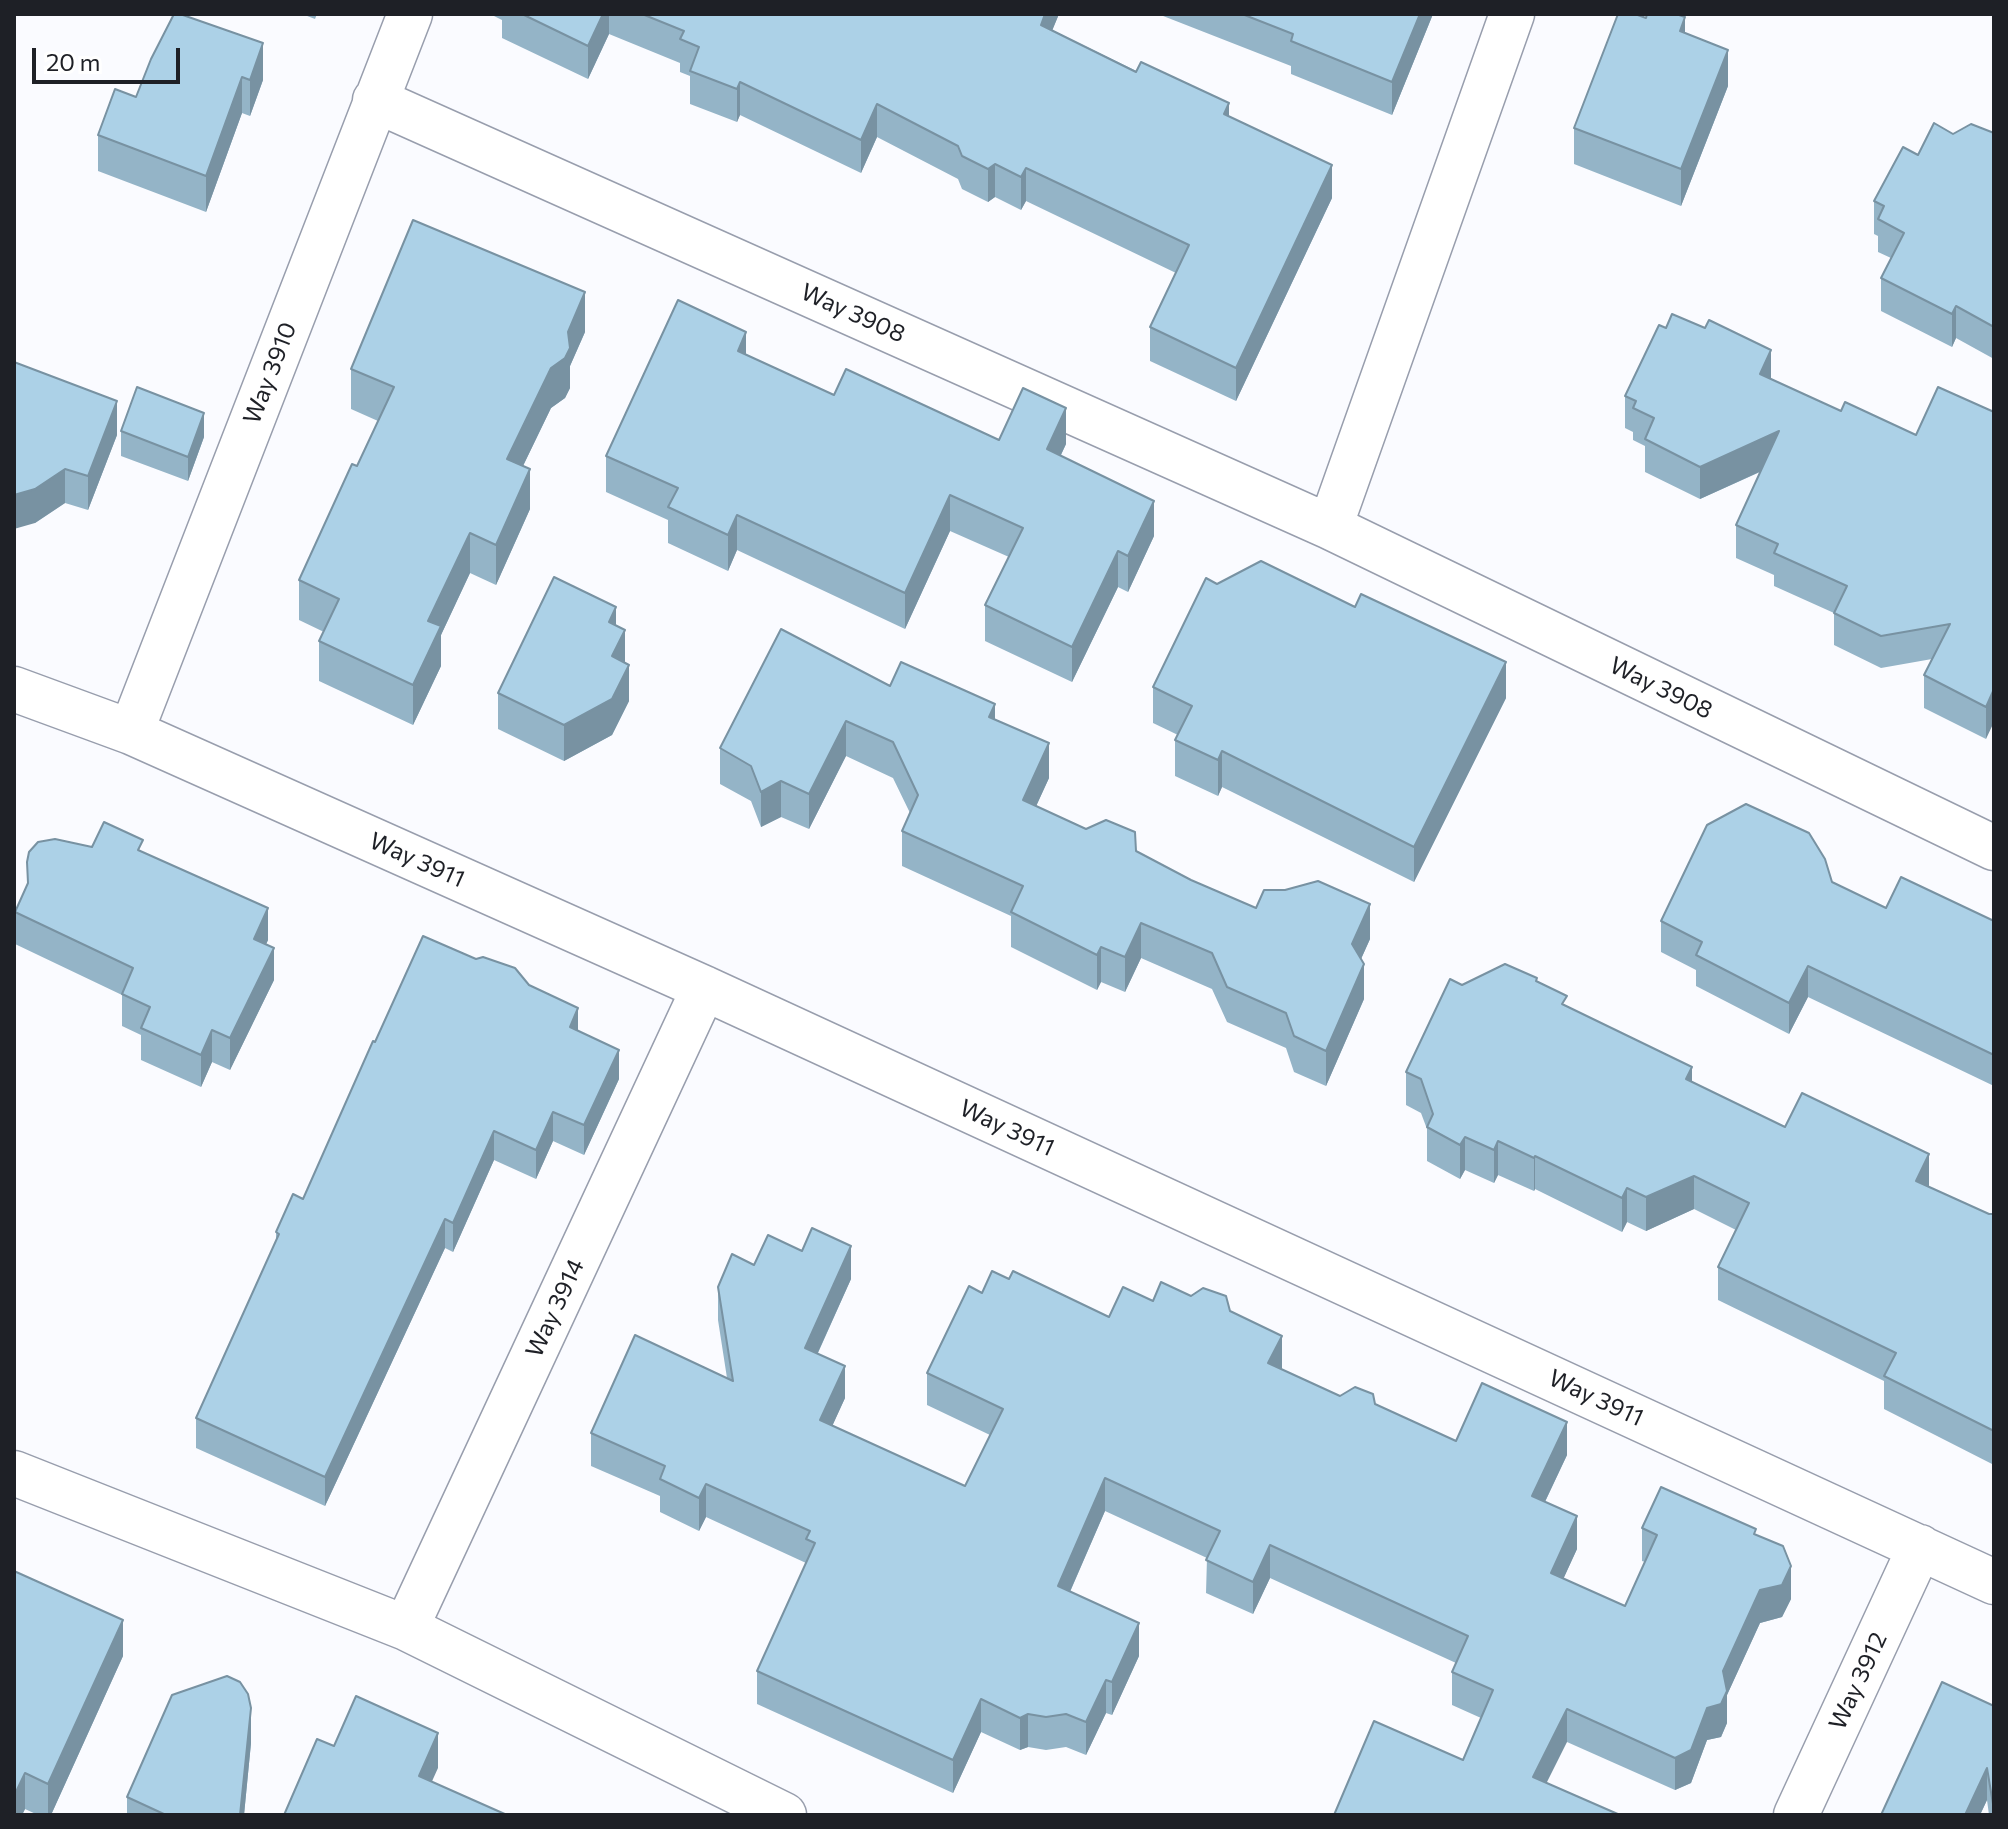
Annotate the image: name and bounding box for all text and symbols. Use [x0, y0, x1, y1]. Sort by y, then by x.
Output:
scale bar [36, 32, 184, 82]
text: 20 m [46, 47, 100, 76]
street label: Way 3908 [796, 277, 910, 349]
street label: Way 3910 [237, 318, 303, 428]
street label: Way 3908 [1605, 651, 1717, 725]
street label: Way 3911 [365, 826, 469, 894]
street label: Way 3911 [955, 1094, 1059, 1162]
street label: Way 3914 [520, 1254, 590, 1362]
street label: Way 3911 [1544, 1364, 1648, 1432]
street label: Way 3912 [1823, 1628, 1893, 1734]

